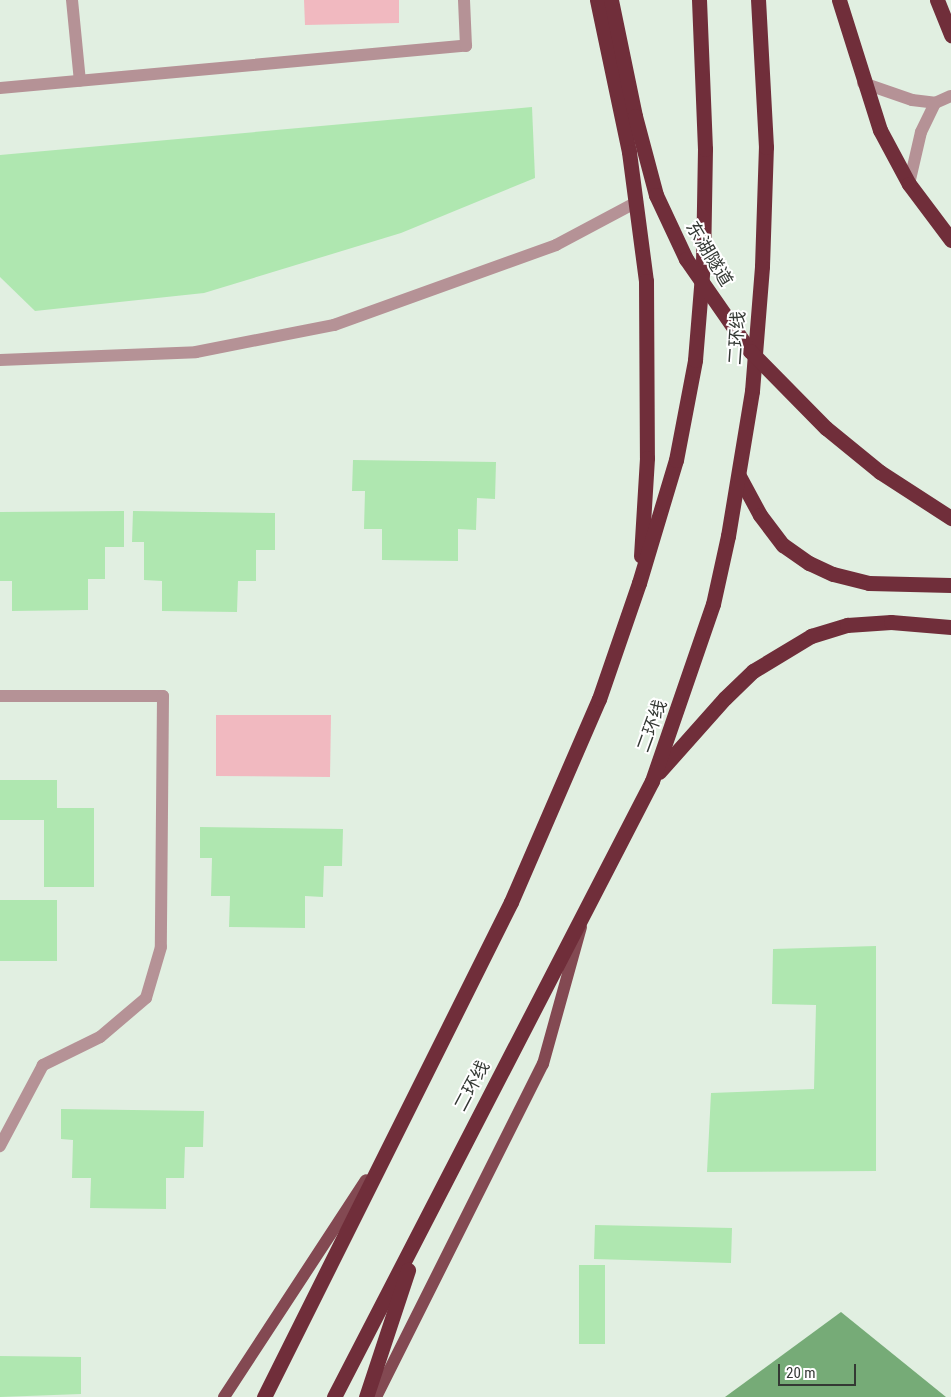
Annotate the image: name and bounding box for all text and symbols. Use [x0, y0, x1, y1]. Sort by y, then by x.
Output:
street label: 东湖隧道 [681, 218, 737, 290]
street label: 二环线 [724, 310, 750, 366]
street label: 二环线 [633, 697, 671, 755]
street label: 二环线 [450, 1057, 494, 1115]
scale bar [781, 1354, 858, 1386]
text: 20 m [786, 1364, 816, 1382]

